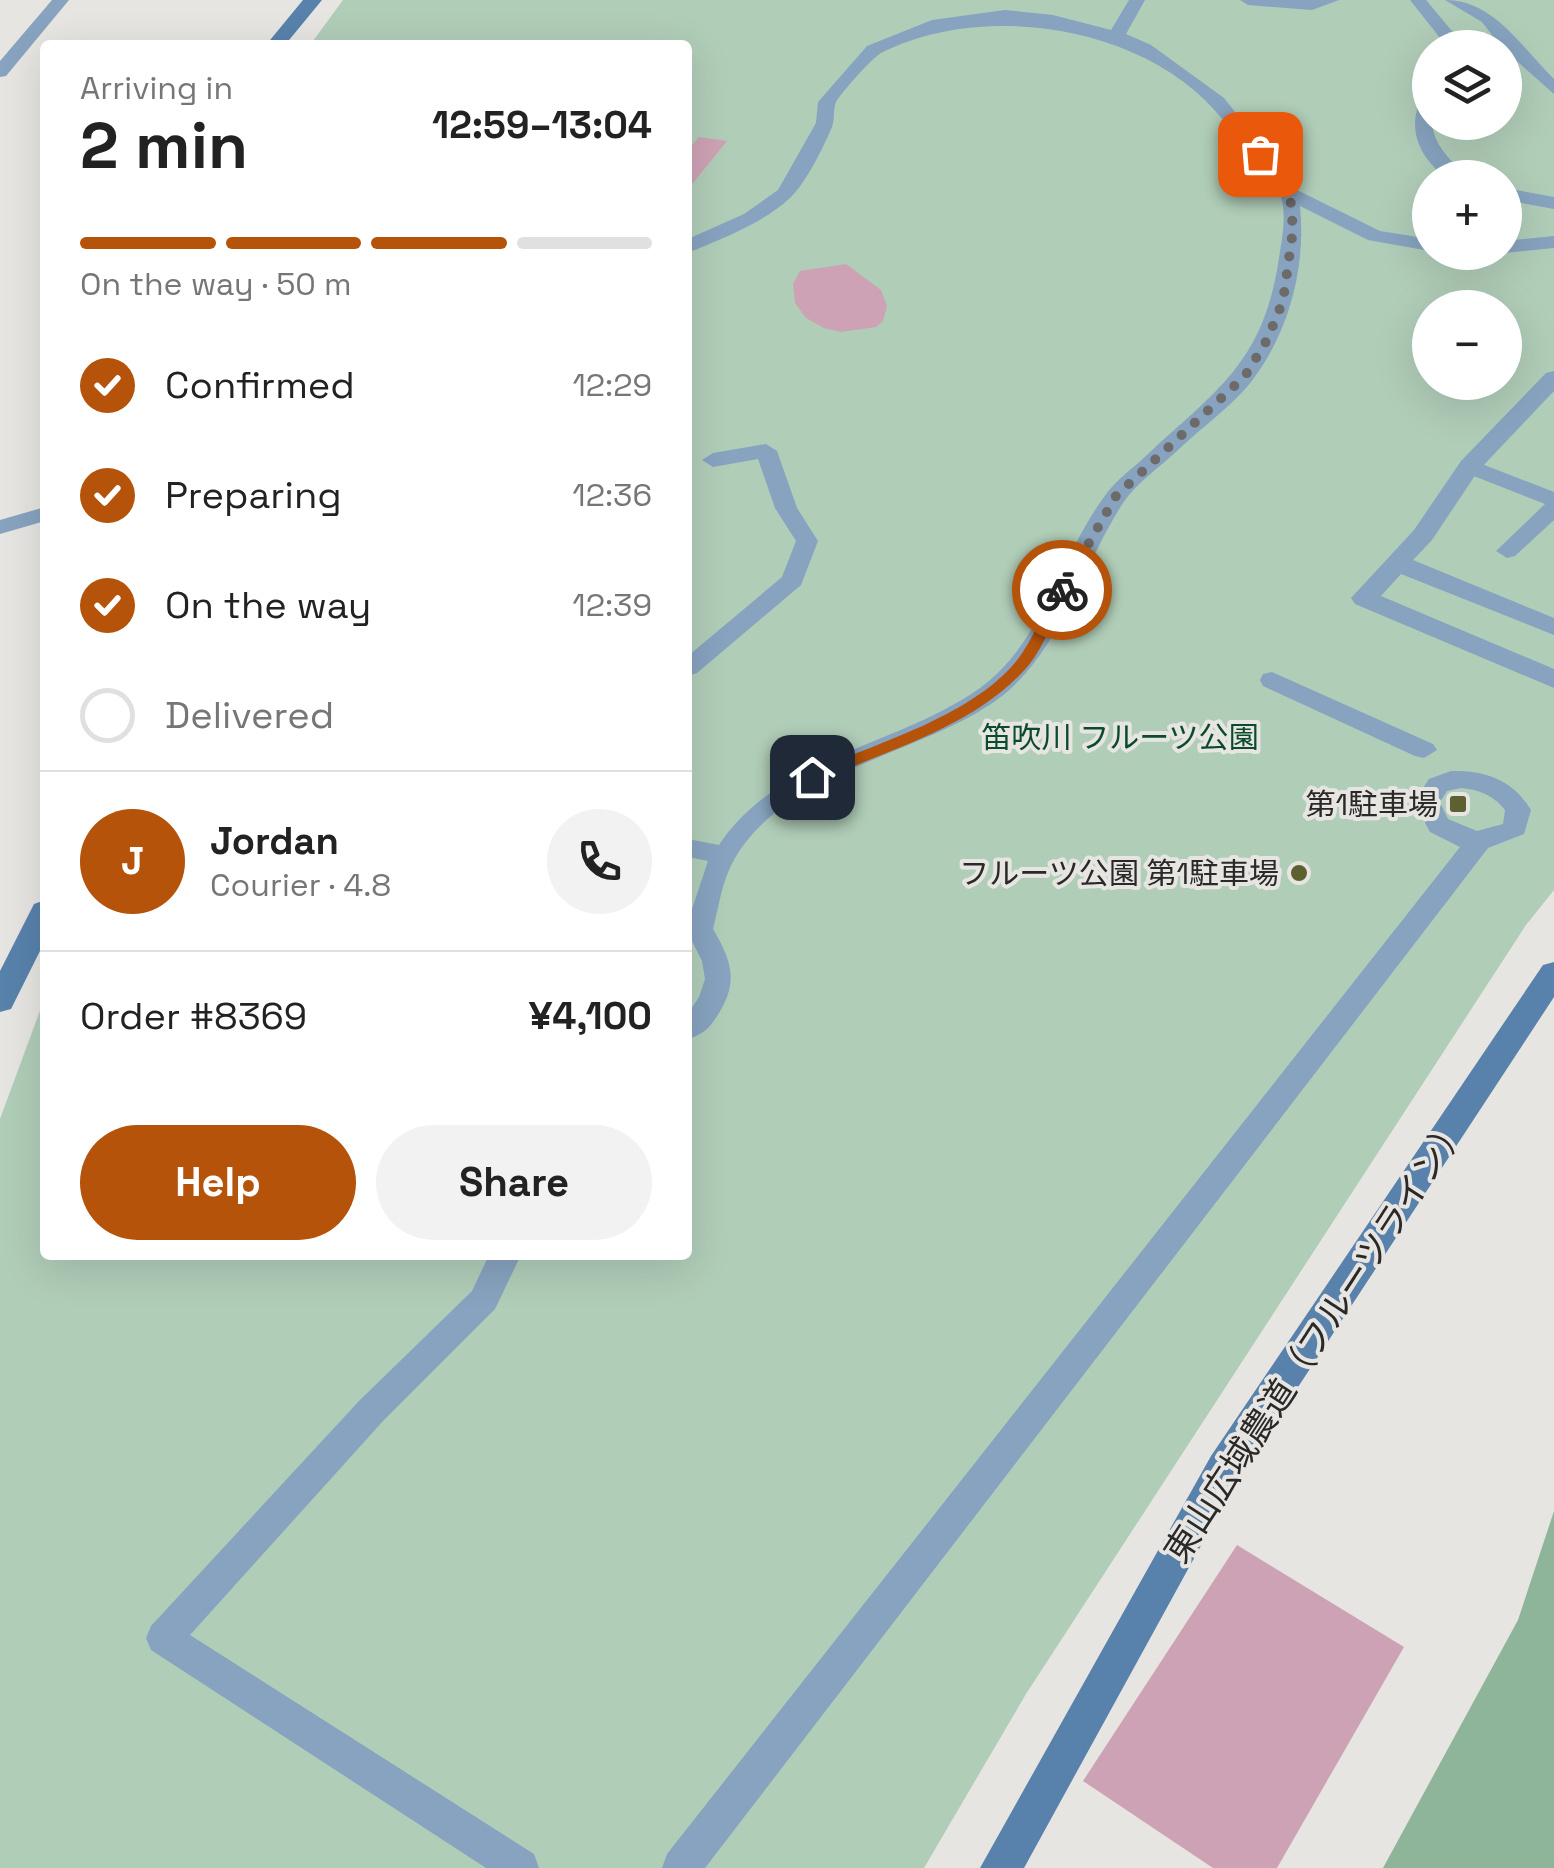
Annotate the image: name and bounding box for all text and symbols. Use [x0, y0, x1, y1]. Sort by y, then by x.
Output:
map controls [1412, 30, 1522, 400]
button: layers [1412, 30, 1522, 140]
text: Arriving in [80, 68, 233, 108]
text: 12:59–13:04 [432, 101, 652, 149]
text: 2 min [80, 104, 248, 187]
pin [1218, 112, 1303, 197]
icon: bag [1233, 127, 1288, 182]
button: + [1412, 160, 1522, 270]
text: On the way · 50 m [80, 264, 352, 304]
button: − [1412, 290, 1522, 400]
icon: check [80, 358, 135, 413]
text: Confirmed [165, 361, 355, 409]
text: 12:29 [572, 365, 652, 405]
icon: check [80, 468, 135, 523]
text: Preparing [165, 471, 342, 519]
text: 12:36 [572, 475, 652, 515]
courier [1012, 540, 1112, 640]
icon: bike [1035, 563, 1090, 618]
icon: check [80, 578, 135, 633]
text: On the way [165, 581, 371, 629]
text: 12:39 [572, 585, 652, 625]
text: Delivered [165, 691, 334, 739]
park label: 笛吹川 フルーツ公園 [981, 718, 1259, 757]
pin [770, 735, 855, 820]
icon: home [785, 750, 840, 805]
place label: 第1駐車場 [1305, 785, 1438, 824]
marker: 第1駐車場 [1447, 793, 1469, 815]
button: phone [547, 809, 652, 914]
text: Jordan [210, 817, 339, 865]
text: J [121, 837, 144, 885]
place label: フルーツ公園 第1駐車場 [959, 854, 1279, 893]
marker: フルーツ公園 第1駐車場 [1288, 862, 1310, 884]
text: Courier · 4.8 [210, 865, 391, 905]
text: Order #8369 [80, 992, 307, 1040]
text: ¥4,100 [529, 992, 652, 1040]
street label: 東山広域農道（フルーツライン） [1155, 1107, 1477, 1571]
button: Help [80, 1125, 356, 1240]
button: Share [376, 1125, 652, 1240]

